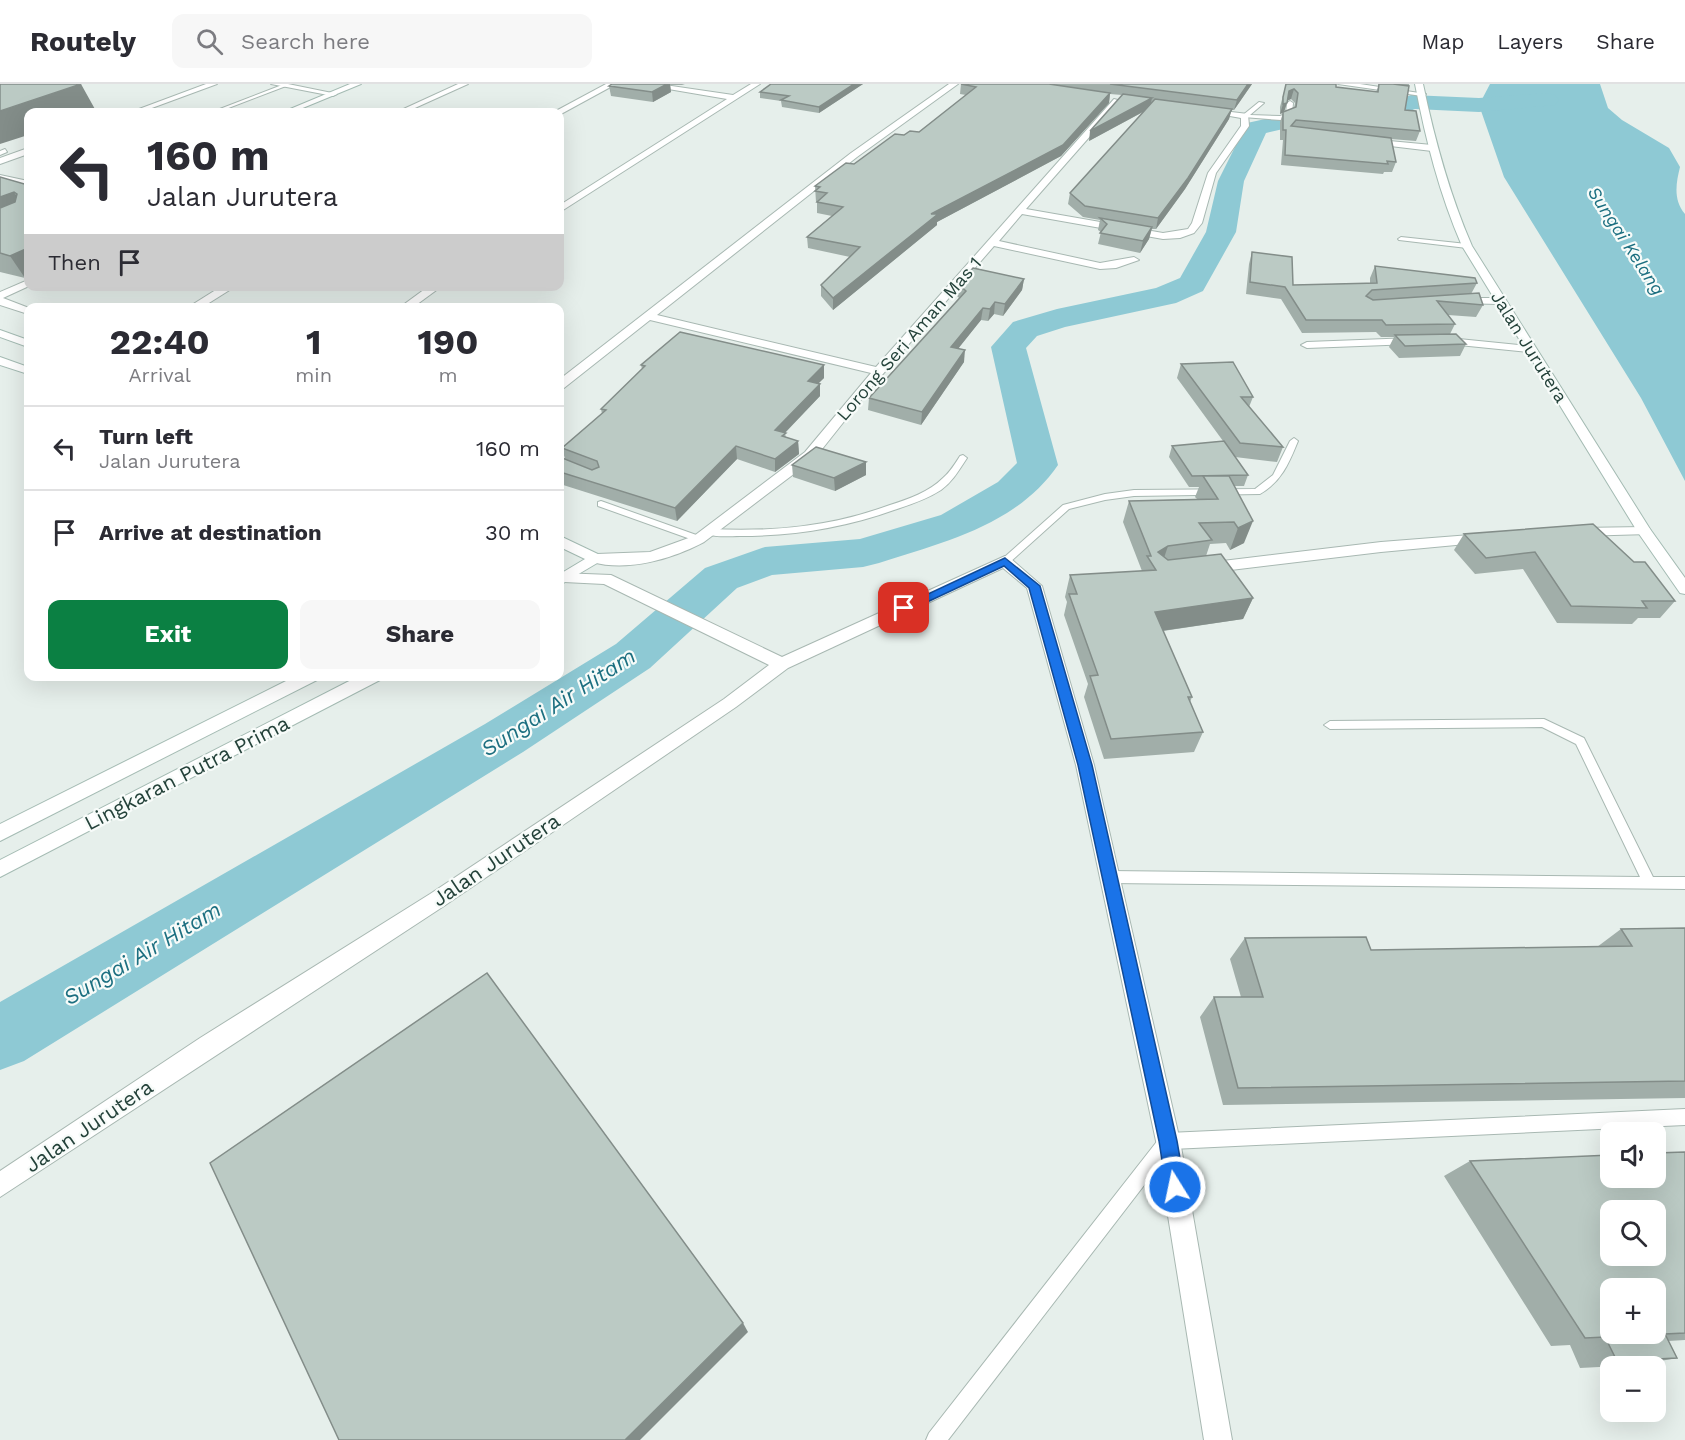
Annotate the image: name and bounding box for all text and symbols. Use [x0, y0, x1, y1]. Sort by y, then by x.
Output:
search box [172, 14, 592, 68]
text: Routely [30, 25, 136, 58]
icon: search [193, 25, 226, 58]
text: Search here [241, 29, 370, 54]
text: Map [1421, 29, 1464, 54]
text: Layers [1497, 29, 1563, 54]
text: Share [1596, 29, 1655, 54]
text: 160 m [147, 131, 270, 180]
icon: left [48, 132, 126, 210]
text: Jalan Jurutera [147, 181, 338, 213]
water label: Sungai Kelang [1584, 183, 1669, 299]
icon: arrive [113, 246, 146, 279]
text: Then [48, 250, 101, 275]
street label: Lorong Seri Aman Mas 1 [832, 253, 985, 425]
street label: Jalan Jurutera [1487, 287, 1572, 406]
text: 22:40 [110, 321, 210, 363]
text: 1 [306, 321, 321, 363]
text: 190 [418, 321, 478, 363]
text: Arrival [128, 363, 191, 387]
text: min [295, 363, 332, 387]
text: m [438, 363, 458, 387]
text: Turn left [99, 424, 193, 449]
icon: left [48, 432, 81, 465]
text: 160 m [476, 436, 540, 461]
text: Jalan Jurutera [99, 449, 241, 473]
icon: arrive [48, 516, 81, 549]
text: Arrive at destination [99, 520, 322, 545]
text: 30 m [485, 520, 540, 545]
pin [878, 582, 929, 633]
icon: arrive [887, 591, 920, 624]
button: Exit [48, 600, 288, 669]
button: Share [300, 600, 540, 669]
water label: Sungai Air Hitam [476, 643, 640, 762]
street label: Lingkaran Putra Prima [80, 710, 293, 835]
street label: Jalan Jurutera [427, 808, 564, 912]
water label: Sungai Air Hitam [59, 897, 226, 1010]
street label: Jalan Jurutera [20, 1074, 157, 1178]
map controls [1600, 1122, 1666, 1422]
button: sound [1600, 1122, 1666, 1188]
position arrow [1143, 1155, 1207, 1219]
button: search [1600, 1200, 1666, 1266]
button: + [1600, 1278, 1666, 1344]
button: − [1600, 1356, 1666, 1422]

